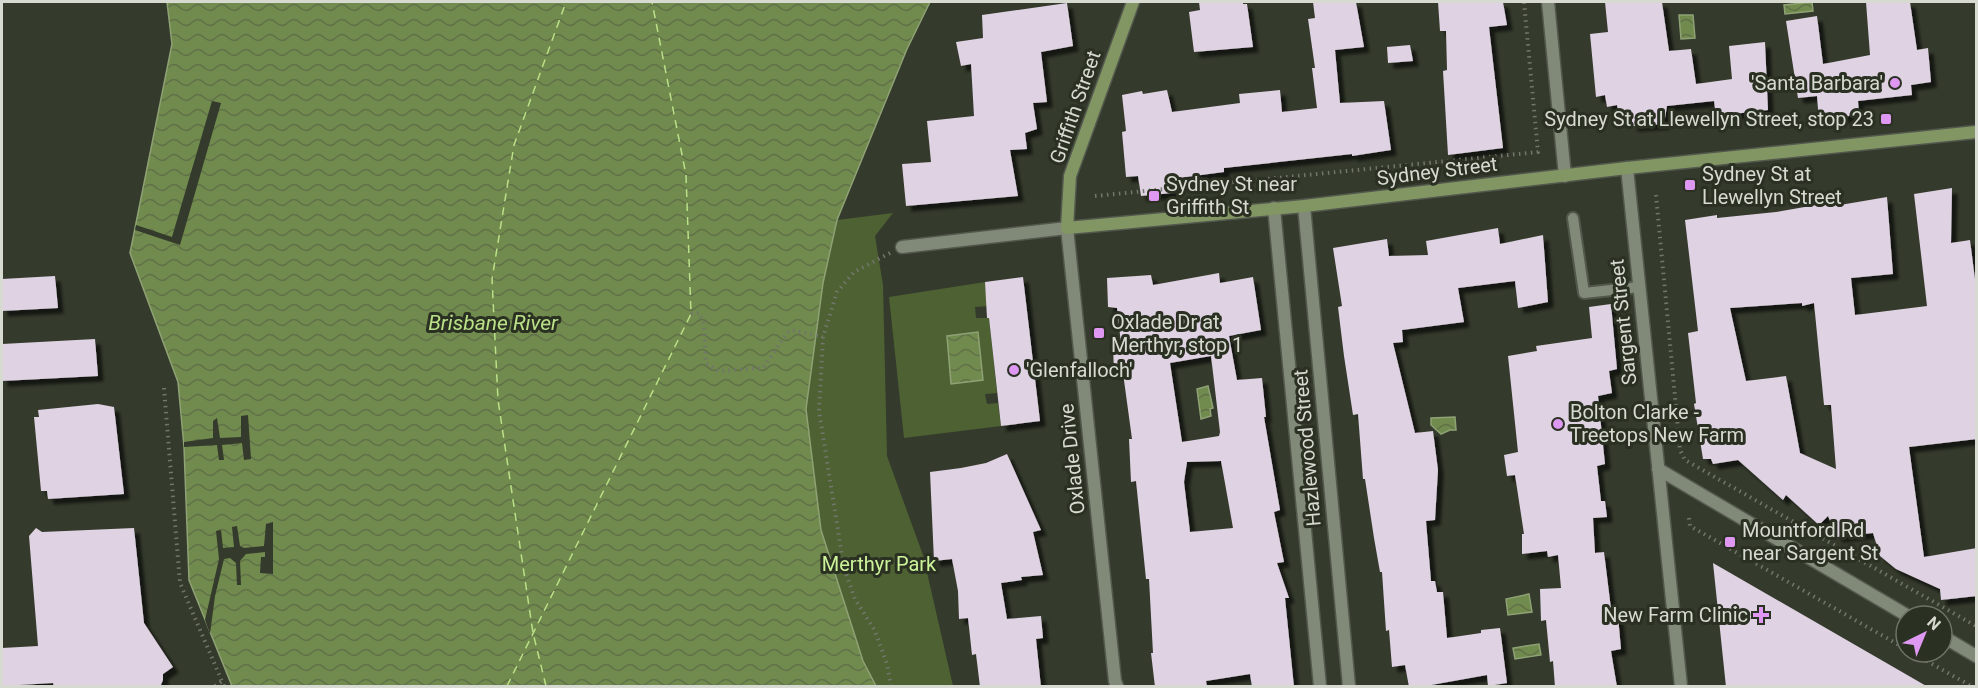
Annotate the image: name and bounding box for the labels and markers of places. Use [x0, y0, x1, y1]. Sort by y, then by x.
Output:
place label: 'Santa Barbara' [1751, 71, 1883, 95]
marker: 'Santa Barbara' [1888, 76, 1902, 90]
place label: Sydney St at Llewellyn Street, stop 23 [1544, 107, 1874, 131]
marker: Sydney St at Llewellyn Street, stop 23 [1879, 112, 1893, 126]
place label: Sydney St at Llewellyn Street [1702, 162, 1842, 209]
place label: Sydney St near Griffith St [1166, 172, 1297, 219]
marker: Sydney St at Llewellyn Street [1683, 178, 1697, 192]
marker: Sydney St near Griffith St [1147, 189, 1161, 203]
place label: Oxlade Dr at Merthyr, stop 1 [1111, 310, 1243, 357]
marker: Oxlade Dr at Merthyr, stop 1 [1092, 326, 1106, 340]
place label: 'Glenfalloch' [1026, 358, 1133, 382]
marker: 'Glenfalloch' [1007, 363, 1021, 377]
place label: Bolton Clarke - Treetops New Farm [1570, 400, 1744, 447]
marker: Bolton Clarke - Treetops New Farm [1551, 417, 1565, 431]
place label: Mountford Rd near Sargent St [1742, 518, 1878, 565]
marker: Mountford Rd near Sargent St [1723, 535, 1737, 549]
place label: New Farm Clinic [1603, 603, 1748, 627]
marker: New Farm Clinic [1752, 606, 1770, 624]

